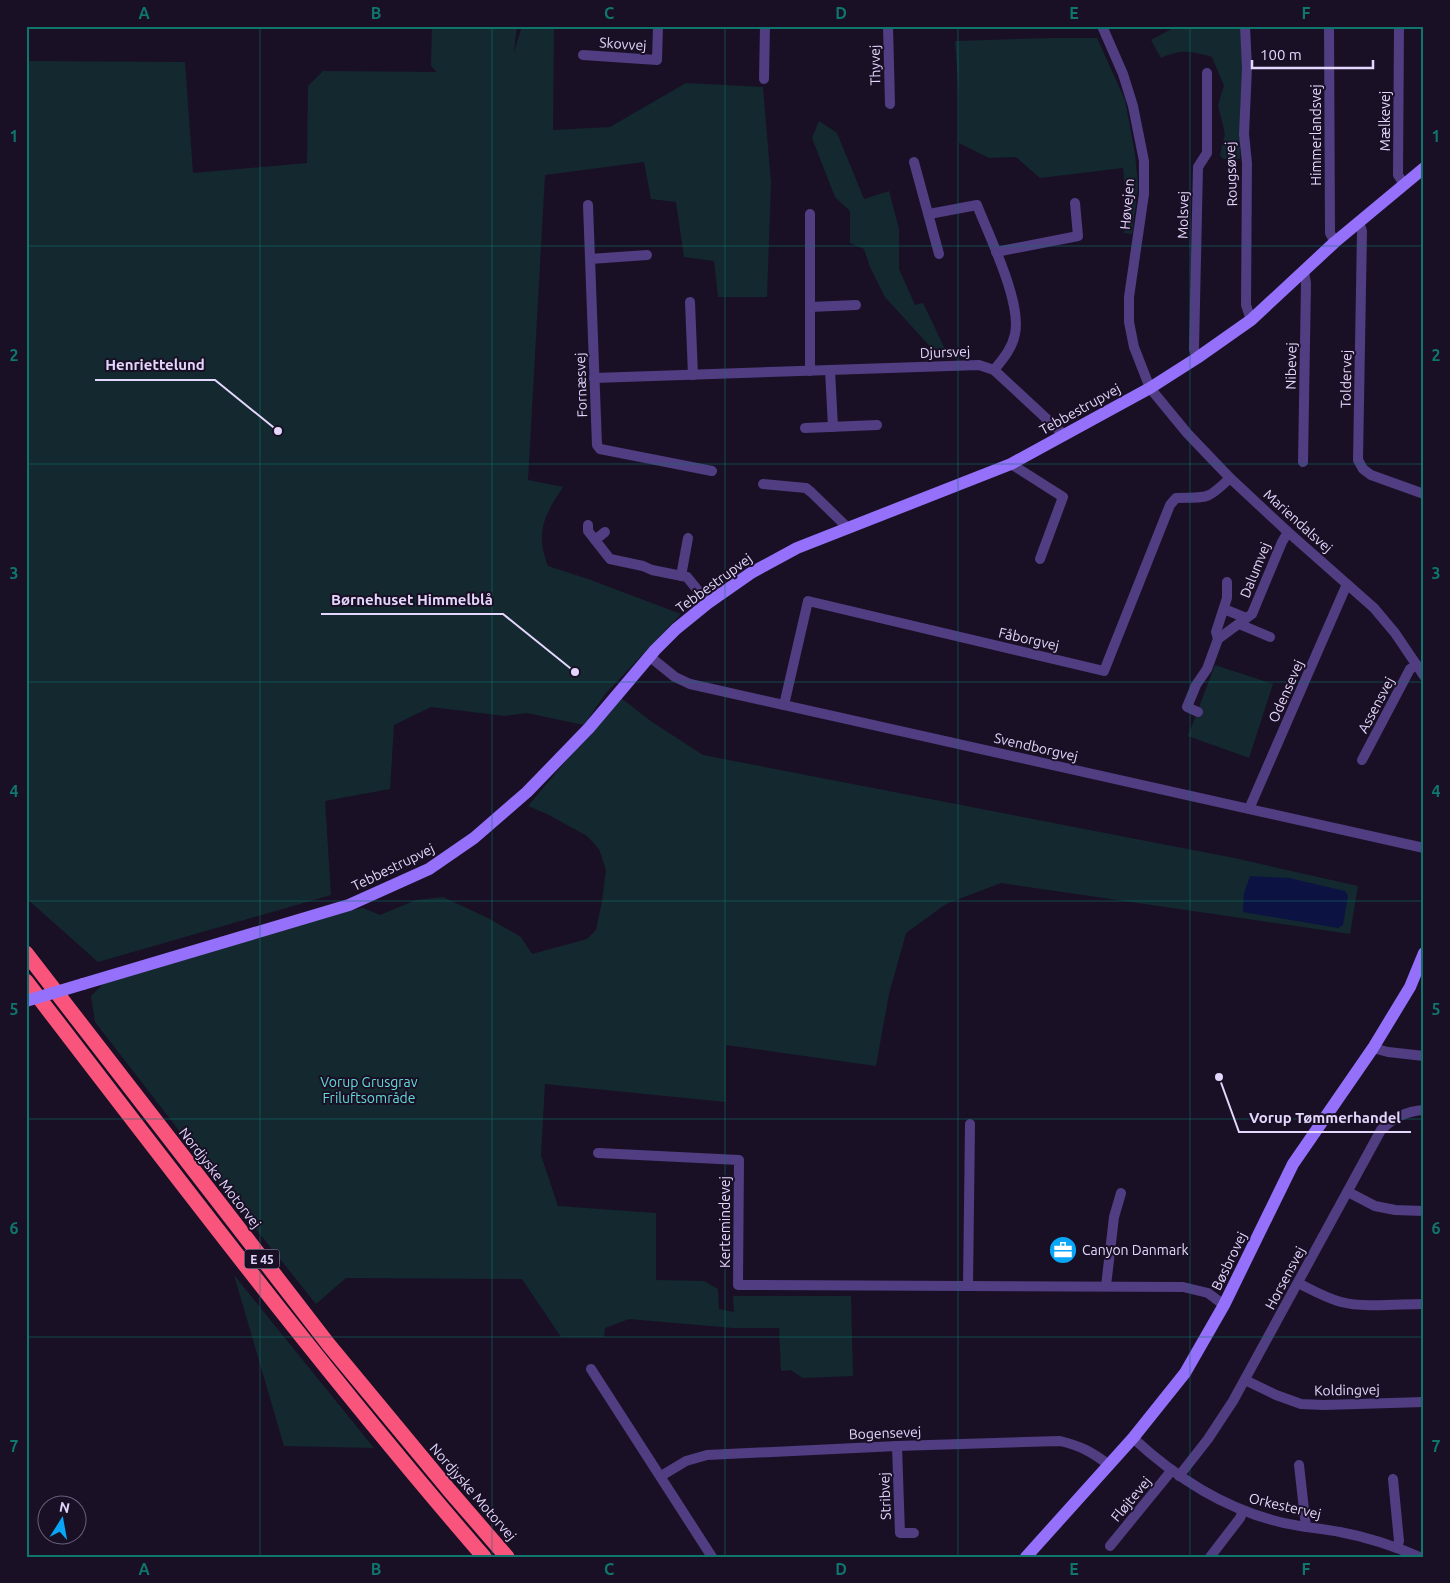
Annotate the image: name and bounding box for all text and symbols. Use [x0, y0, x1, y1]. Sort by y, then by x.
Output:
text: A [138, 4, 150, 22]
text: B [371, 4, 381, 22]
text: C [604, 4, 614, 22]
text: D [835, 4, 847, 22]
text: E [1069, 4, 1079, 22]
text: F [1302, 4, 1311, 22]
street label: Skovvej [599, 34, 647, 54]
scale bar [1252, 38, 1374, 70]
street label: Thyvej [867, 45, 883, 85]
text: 100 m [1260, 46, 1302, 63]
street label: Himmerlandsvej [1308, 84, 1324, 186]
street label: Mælkevej [1377, 91, 1393, 151]
text: 1 [9, 127, 19, 145]
text: 1 [1431, 127, 1441, 145]
street label: Rougsøvej [1222, 141, 1240, 207]
street label: Høvejen [1117, 178, 1137, 230]
street label: Molsvej [1175, 191, 1191, 239]
street label: Nibevej [1283, 342, 1299, 390]
street label: Djursvej [919, 343, 971, 361]
text: 2 [9, 346, 19, 364]
text: 2 [1431, 346, 1441, 364]
callout: Henriettelund [95, 350, 215, 380]
street label: Toldervej [1337, 350, 1355, 408]
street label: Fornæsvej [572, 352, 590, 418]
text: Henriettelund [105, 356, 205, 373]
street label: Tebbestrupvej [1037, 380, 1123, 438]
street label: Mariendalsvej [1260, 486, 1336, 556]
street label: Dalumvej [1237, 540, 1273, 600]
street label: Tebbestrupvej [673, 550, 755, 616]
text: 3 [9, 564, 19, 582]
text: 3 [1431, 564, 1441, 582]
callout: Børnehuset Himmelblå [321, 584, 503, 614]
text: Børnehuset Himmelblå [331, 591, 493, 608]
street label: Fåborgvej [997, 624, 1061, 654]
street label: Odensevej [1265, 657, 1307, 725]
street label: Assensvej [1355, 674, 1397, 736]
street label: Svendborgvej [993, 730, 1079, 764]
text: 4 [9, 782, 19, 800]
text: 4 [1431, 782, 1441, 800]
street label: Tebbestrupvej [349, 840, 437, 894]
text: 5 [9, 1000, 19, 1018]
text: 5 [1431, 1000, 1441, 1018]
park label: Vorup Grusgrav Friluftsområde [320, 1074, 418, 1106]
callout: Vorup Tømmerhandel [1239, 1102, 1411, 1132]
text: Vorup Tømmerhandel [1249, 1109, 1401, 1126]
street label: Nordjyske Motorvej [176, 1125, 264, 1231]
street label: Kertemindevej [717, 1176, 733, 1268]
text: 6 [9, 1219, 19, 1237]
text: 6 [1431, 1219, 1441, 1237]
street label: Bøsbrovej [1208, 1229, 1250, 1293]
office icon: Canyon Danmark [1048, 1235, 1078, 1265]
place label: Canyon Danmark [1082, 1242, 1189, 1258]
street label: Horsensvej [1262, 1244, 1308, 1312]
road number: E 45 [244, 1250, 280, 1268]
street label: Koldingvej [1314, 1381, 1380, 1399]
street label: Bogensevej [848, 1424, 922, 1442]
text: 7 [9, 1437, 19, 1455]
text: 7 [1431, 1437, 1441, 1455]
street label: Nordjyske Motorvej [427, 1440, 519, 1544]
street label: Stribvej [876, 1472, 894, 1520]
street label: Fløjtevej [1108, 1473, 1154, 1525]
street label: Orkestervej [1247, 1490, 1323, 1522]
north arrow [38, 1496, 88, 1546]
text: N [58, 1498, 71, 1516]
text: A [138, 1560, 150, 1578]
text: B [371, 1560, 381, 1578]
text: C [604, 1560, 614, 1578]
text: D [835, 1560, 847, 1578]
text: E [1069, 1560, 1079, 1578]
text: F [1302, 1560, 1311, 1578]

